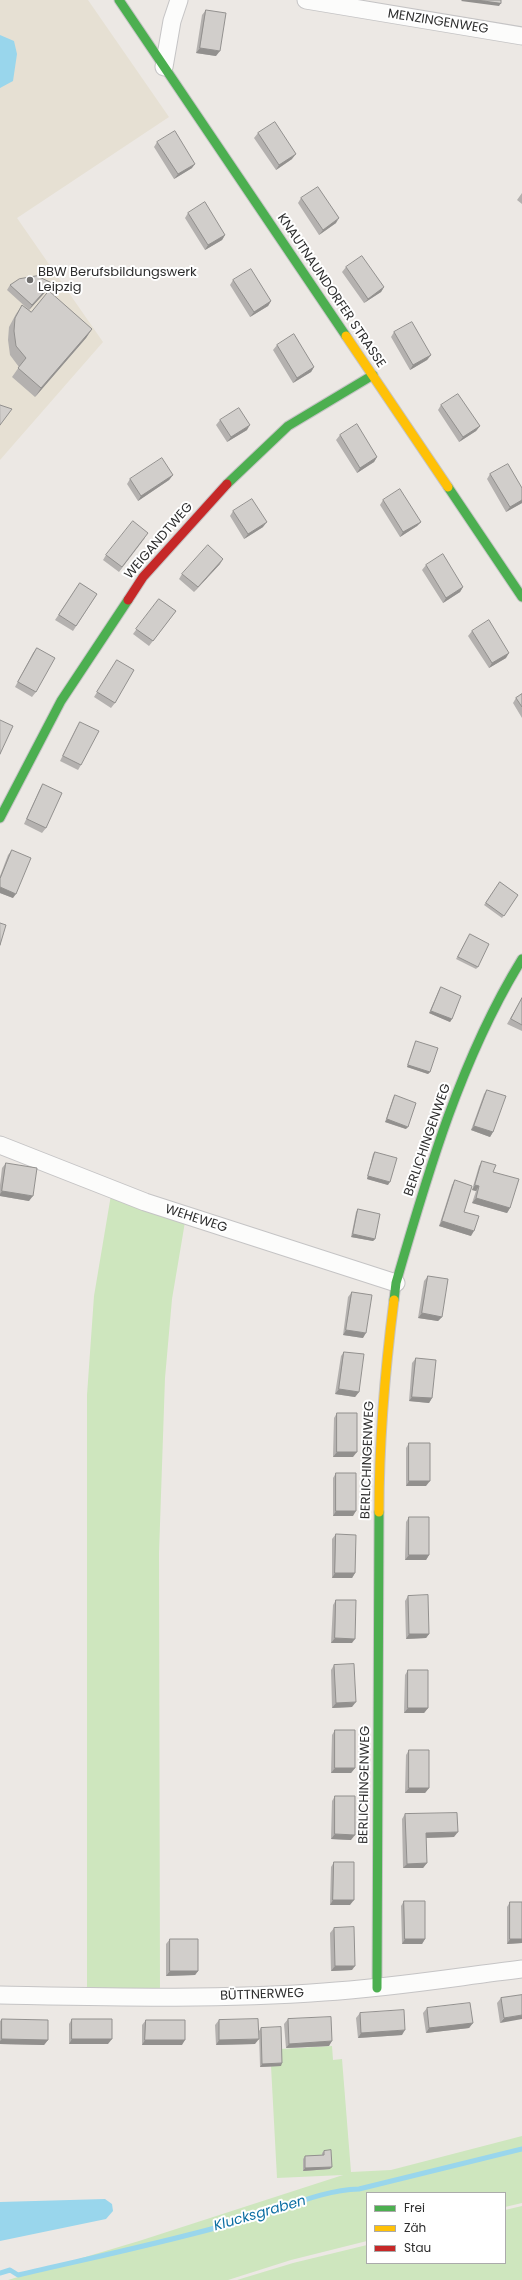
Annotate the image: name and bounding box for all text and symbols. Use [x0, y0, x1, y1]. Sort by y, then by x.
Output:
street label: MENZINGENWEG [387, 6, 489, 38]
street label: KNAUTNAUNDORFER STRASSE [274, 211, 388, 371]
place label: BBW Berufsbildungswerk Leipzig [38, 265, 197, 296]
marker: BBW Berufsbildungswerk Leipzig [25, 275, 35, 285]
street label: WEIGANDTWEG [122, 500, 196, 582]
street label: BERLICHINGENWEG [401, 1082, 455, 1198]
street label: WEHEWEG [163, 1202, 229, 1236]
street label: BERLICHINGENWEG [358, 1401, 378, 1519]
street label: BERLICHINGENWEG [356, 1726, 374, 1844]
street label: BÜTTNERWEG [220, 1986, 304, 2004]
legend [366, 2192, 506, 2264]
water label: Klucksgraben [212, 2193, 308, 2235]
text: Frei [404, 2199, 425, 2216]
text: Zäh [404, 2219, 426, 2236]
text: Stau [404, 2239, 431, 2256]

